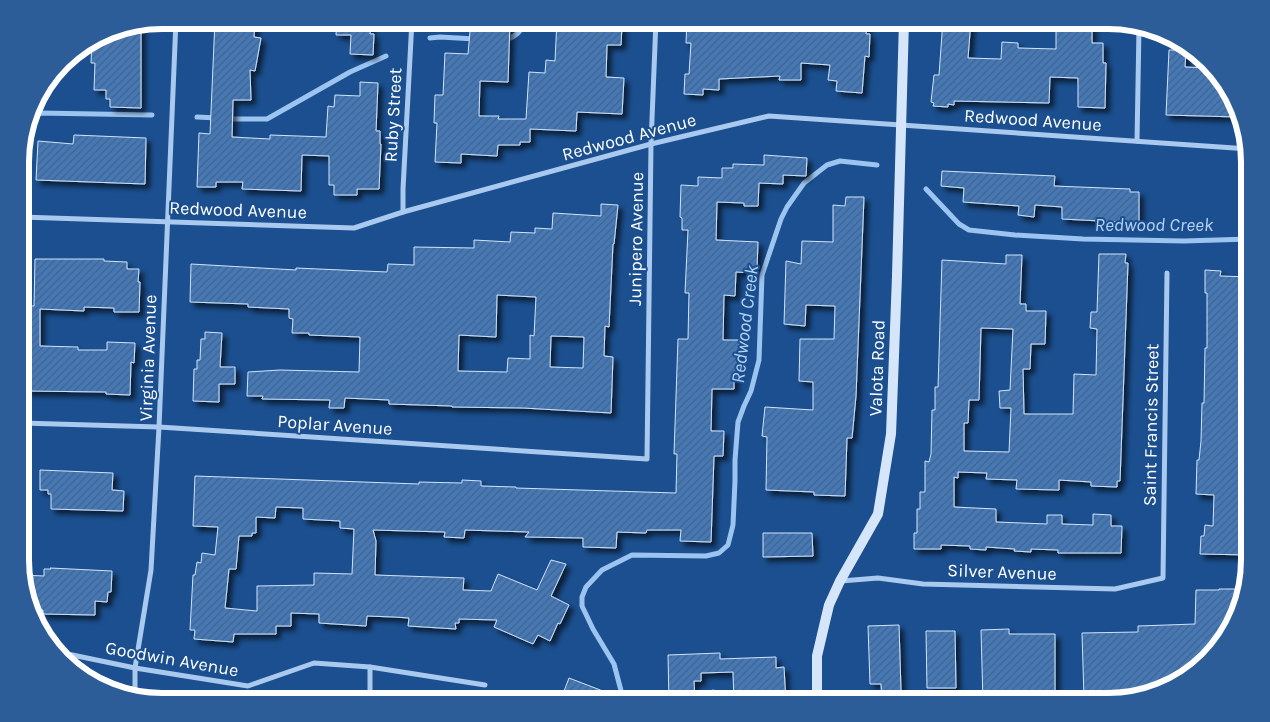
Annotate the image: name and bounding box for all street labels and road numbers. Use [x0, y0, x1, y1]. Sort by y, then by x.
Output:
street label: Ruby Street [380, 67, 406, 163]
street label: Redwood Avenue [963, 104, 1103, 136]
street label: Redwood Avenue [560, 109, 698, 165]
street label: Junipero Avenue [624, 172, 648, 306]
street label: Redwood Avenue [169, 197, 307, 223]
street label: Virginia Avenue [135, 294, 161, 422]
street label: Valota Road [864, 319, 890, 417]
street label: Saint Francis Street [1139, 343, 1163, 506]
street label: Poplar Avenue [277, 410, 393, 440]
street label: Silver Avenue [947, 559, 1057, 585]
street label: Goodwin Avenue [104, 636, 240, 682]

